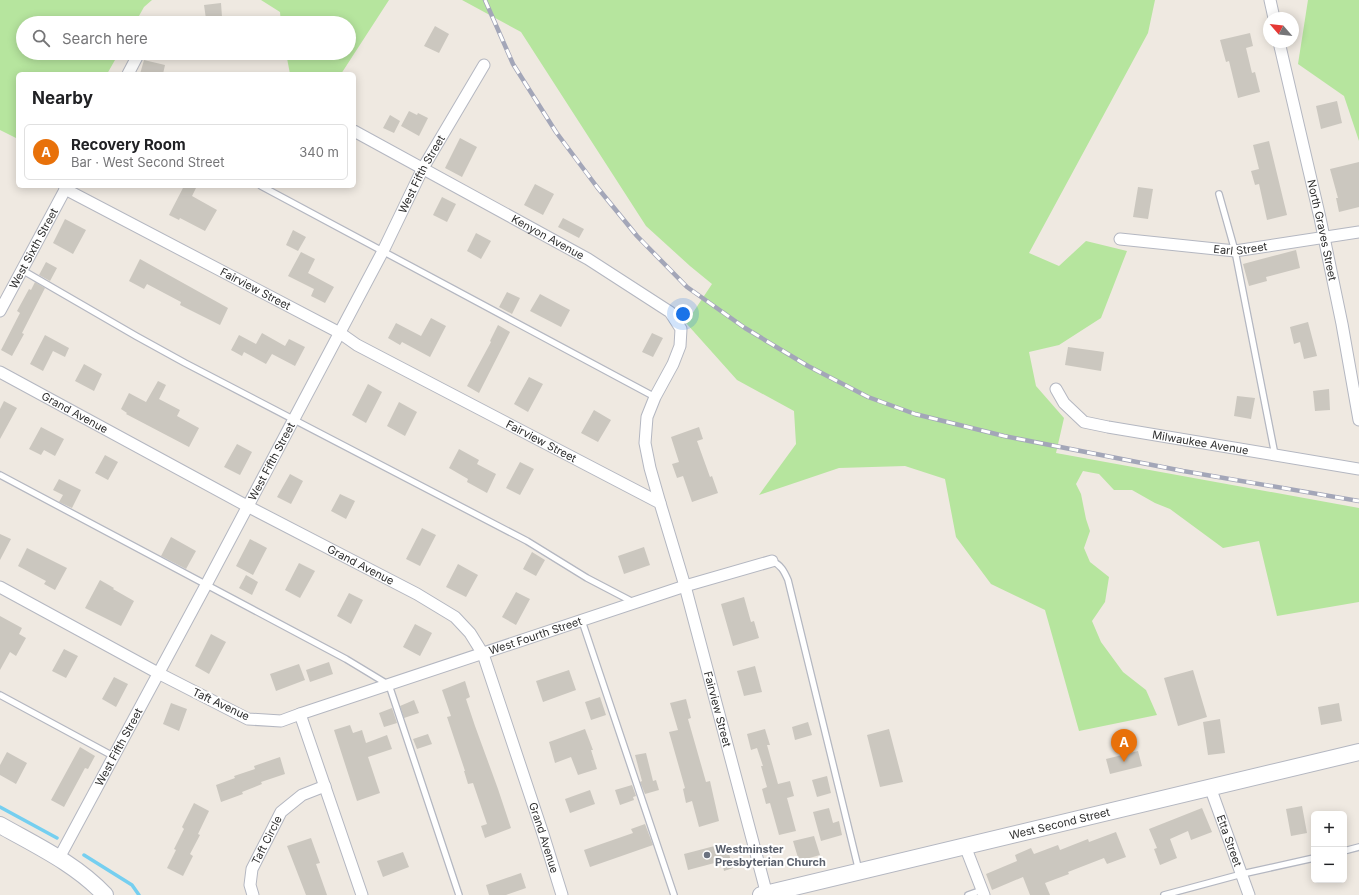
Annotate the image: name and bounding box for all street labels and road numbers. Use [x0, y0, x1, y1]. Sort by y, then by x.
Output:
street label: West Fifth Street [395, 132, 448, 216]
street label: North Graves Street [1304, 178, 1340, 282]
street label: West Sixth Street [6, 205, 61, 291]
street label: Kenyon Avenue [509, 212, 587, 263]
street label: Earl Street [1213, 239, 1268, 258]
street label: Fairview Street [218, 265, 293, 313]
street label: Grand Avenue [39, 389, 110, 436]
street label: Fairview Street [504, 417, 579, 465]
street label: West Fifth Street [245, 420, 298, 503]
street label: Milwaukee Avenue [1151, 428, 1250, 457]
street label: Grand Avenue [325, 542, 397, 588]
street label: West Fourth Street [487, 614, 584, 658]
street label: Fairview Street [701, 670, 735, 749]
street label: Taft Avenue [190, 685, 252, 723]
street label: West Fifth Street [92, 705, 146, 788]
street label: Grand Avenue [526, 800, 562, 875]
street label: West Second Street [1008, 805, 1112, 842]
street label: Taft Circle [248, 813, 285, 867]
street label: Etta Street [1214, 813, 1245, 869]

